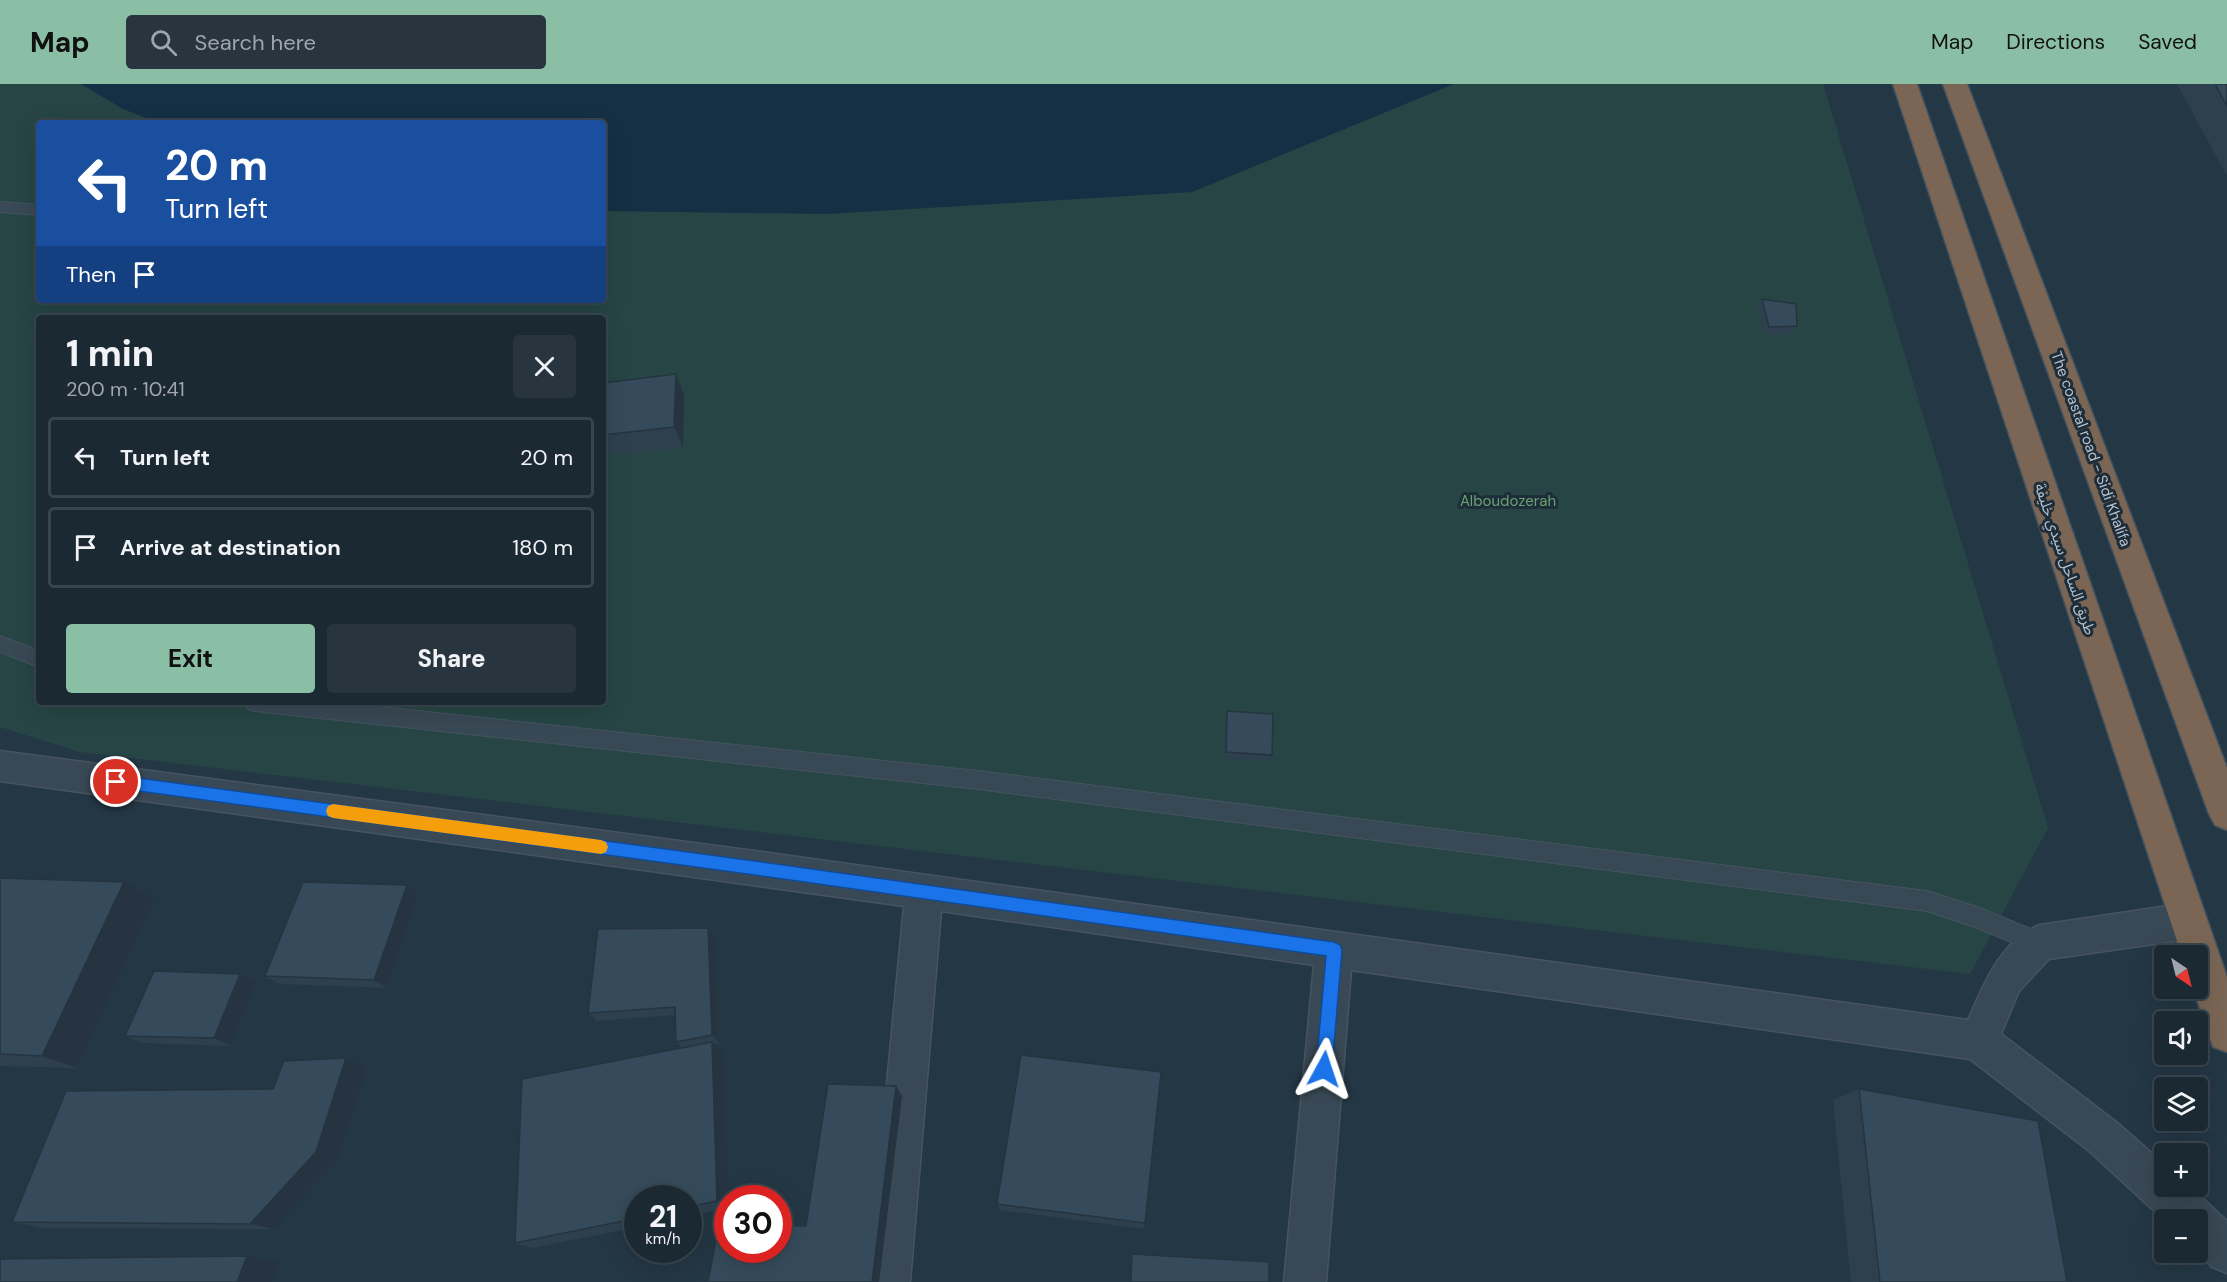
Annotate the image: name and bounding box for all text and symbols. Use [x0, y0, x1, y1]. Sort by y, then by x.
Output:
search box [126, 15, 546, 69]
text: Map [30, 24, 90, 61]
icon: search [147, 26, 180, 59]
text: Search here [195, 28, 316, 57]
text: Map [1931, 28, 1973, 56]
text: Directions [2006, 28, 2105, 56]
text: Saved [2138, 28, 2197, 56]
text: 20 m [165, 138, 268, 193]
icon: left [66, 144, 144, 222]
text: Turn left [165, 191, 268, 226]
icon: arrive [128, 258, 161, 291]
text: Then [66, 260, 116, 289]
text: 1 min [66, 330, 154, 377]
button: close [513, 335, 576, 398]
street label: The coastal road - Sidi Khalifa [2046, 349, 2136, 549]
text: 200 m · 10:41 [66, 376, 185, 402]
icon: left [69, 441, 102, 474]
text: Turn left [120, 443, 210, 472]
text: 20 m [520, 443, 573, 472]
street label: طريق الساحل سيدي خليفة [2028, 481, 2100, 638]
park label: Alboudozerah [1460, 491, 1556, 511]
icon: arrive [69, 531, 102, 564]
text: Arrive at destination [120, 533, 341, 562]
text: 180 m [512, 533, 573, 562]
button: Exit [66, 624, 315, 693]
button: Share [327, 624, 576, 693]
pin [90, 756, 141, 807]
icon: arrive [99, 765, 132, 798]
north arrow [2154, 945, 2208, 999]
map controls [2154, 945, 2208, 1263]
button: sound [2154, 1011, 2208, 1065]
position arrow [1292, 1037, 1356, 1101]
button: layers [2154, 1077, 2208, 1131]
button: + [2154, 1143, 2208, 1197]
speed limit sign: 30 [714, 1185, 792, 1263]
text: 21 [649, 1197, 677, 1236]
button: − [2154, 1209, 2208, 1263]
text: km/h [645, 1229, 681, 1249]

